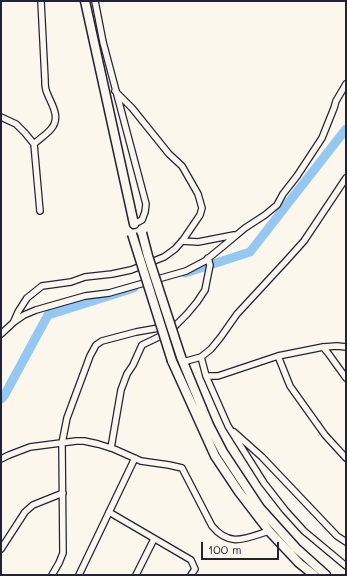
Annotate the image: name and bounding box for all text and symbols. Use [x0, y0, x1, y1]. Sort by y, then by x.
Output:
scale bar [203, 534, 281, 560]
text: 100 m [208, 541, 242, 557]

